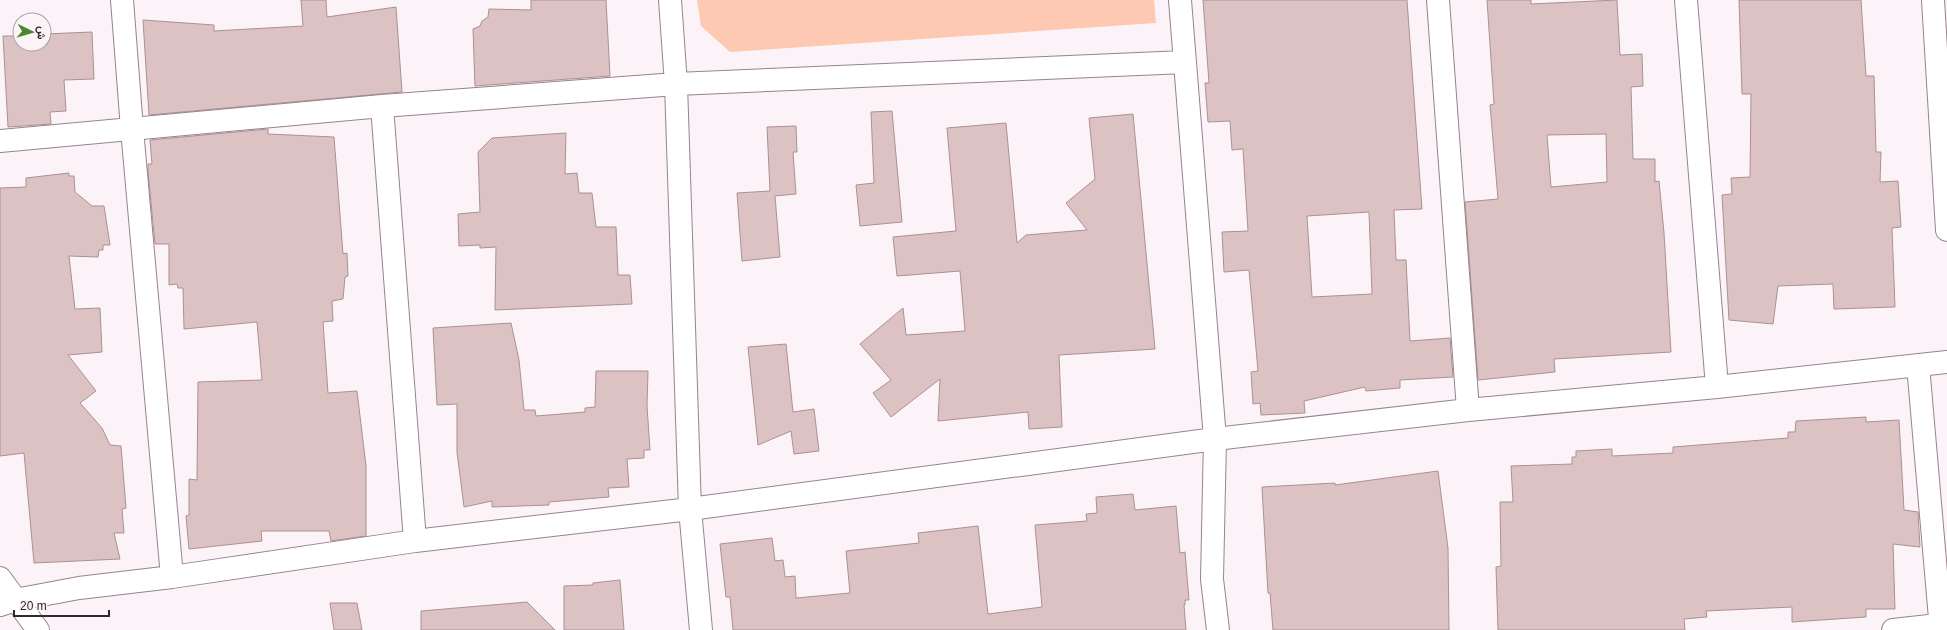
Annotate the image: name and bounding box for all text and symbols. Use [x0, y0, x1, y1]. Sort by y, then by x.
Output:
north arrow [12, 12, 52, 52]
text: ش [34, 26, 49, 40]
scale bar [14, 592, 109, 618]
text: 20 m [20, 599, 47, 613]

